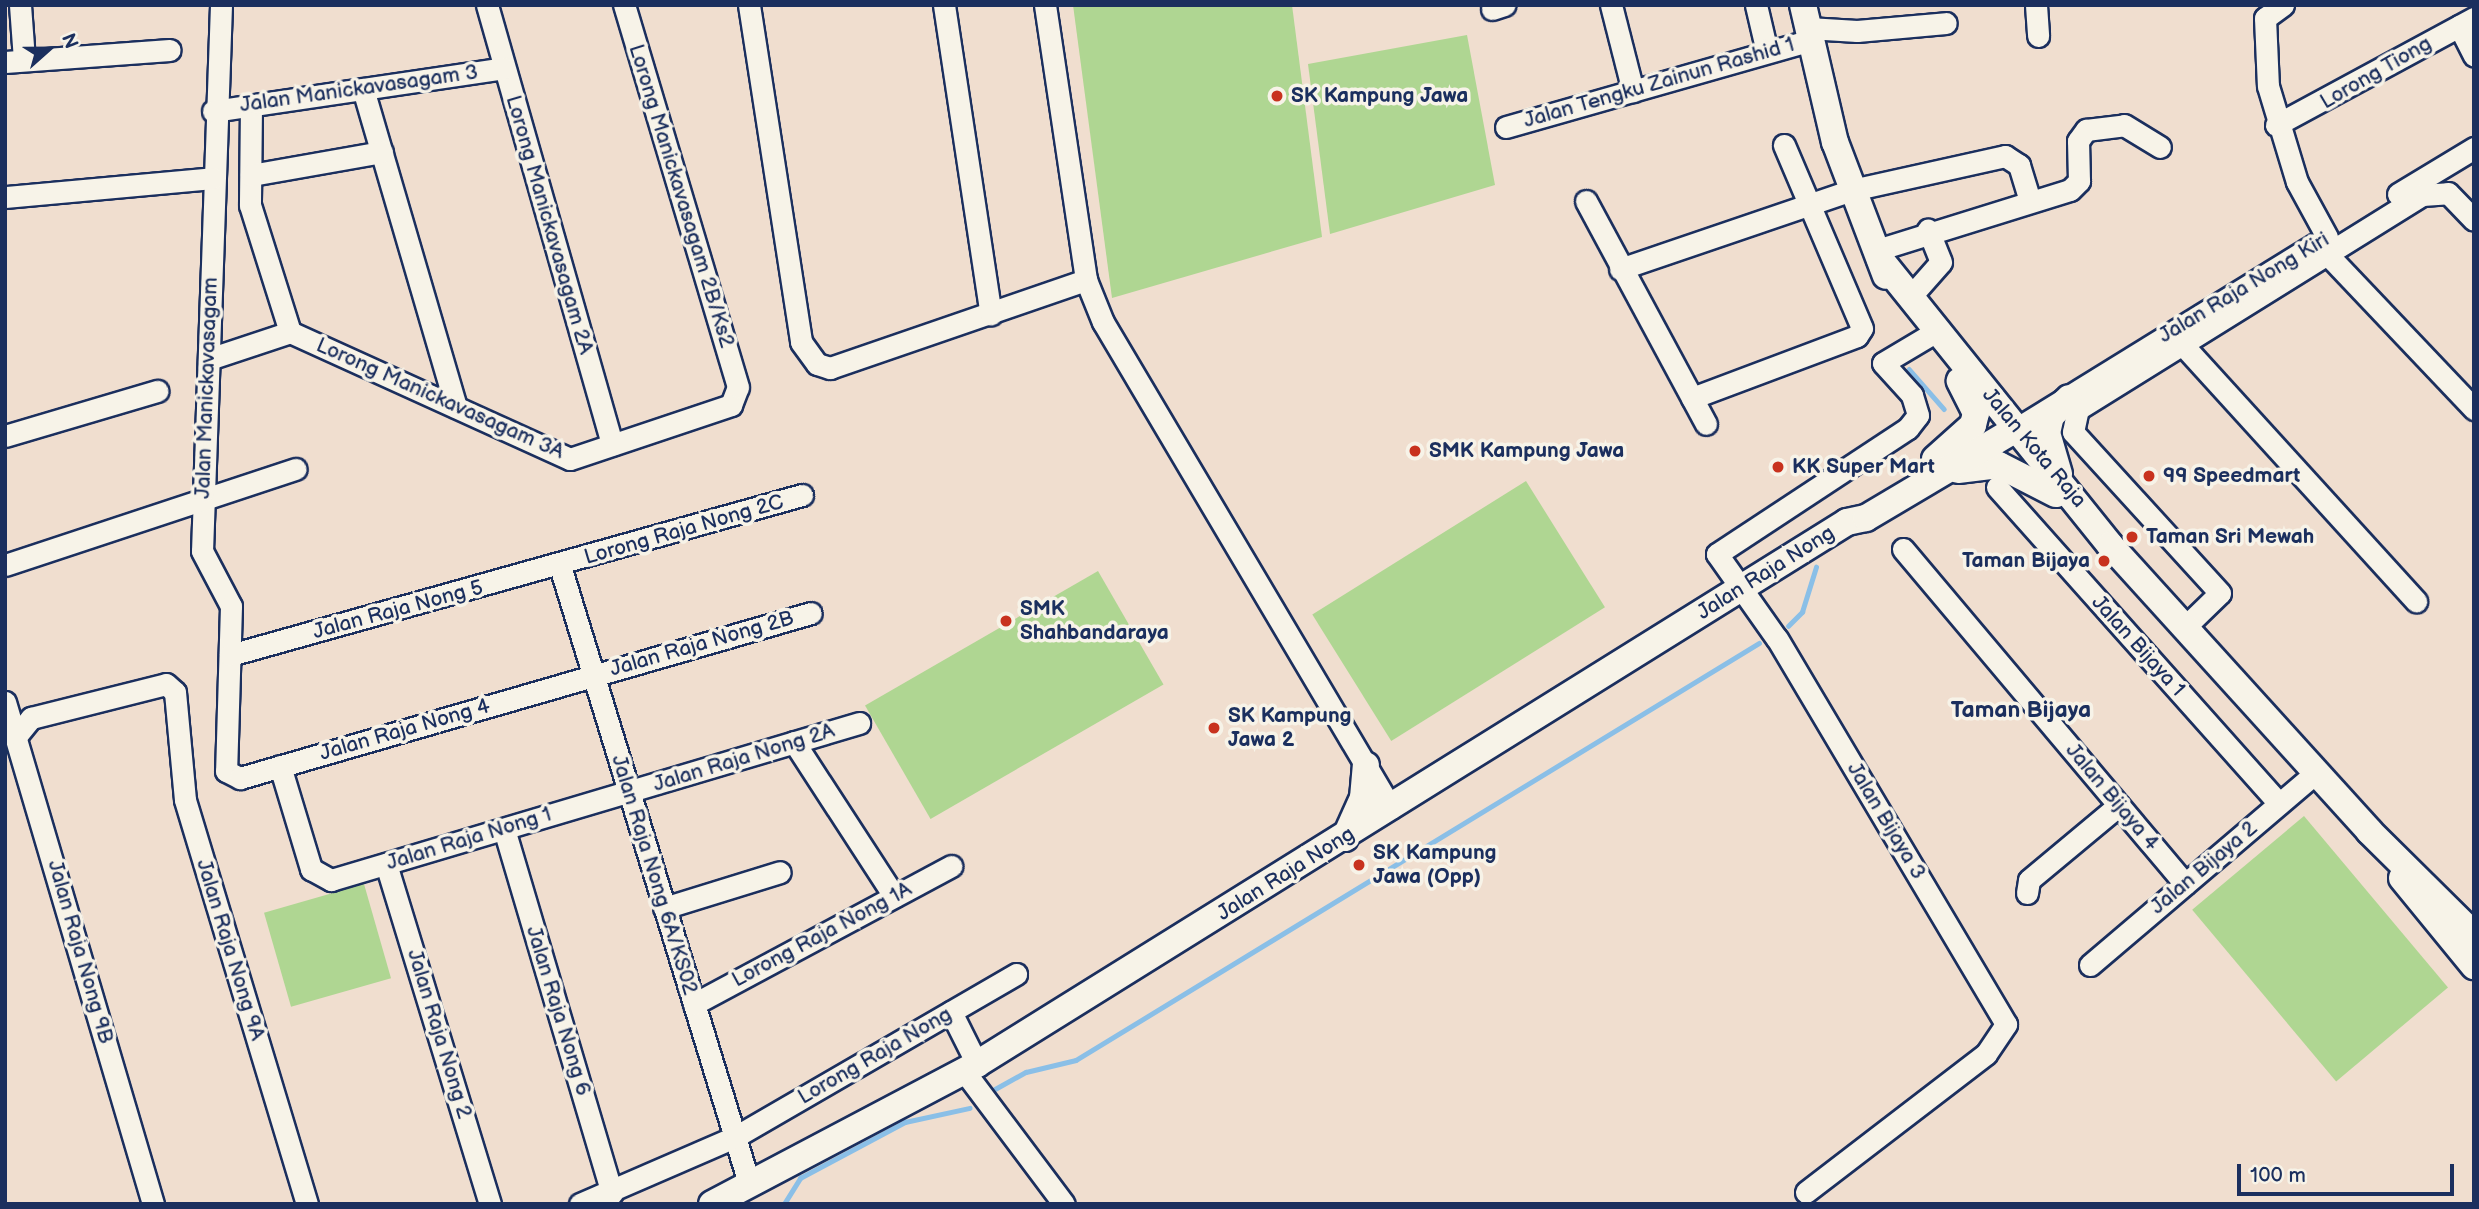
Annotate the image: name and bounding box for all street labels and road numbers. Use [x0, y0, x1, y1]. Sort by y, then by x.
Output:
street label: Lorong Tiong [2316, 31, 2436, 115]
street label: Jalan Tengku Zainun Rashid 1 [1521, 32, 1797, 134]
street label: Lorong Manickavasagam 2B/Ks2 [623, 41, 739, 351]
street label: Jalan Manickavasagam 3 [238, 60, 480, 118]
street label: Lorong Manickavasagam 2A [500, 93, 598, 357]
street label: Jalan Raja Nong Kiri [2154, 227, 2334, 349]
street label: Jalan Manickavasagam [191, 277, 223, 499]
street label: Lorong Manickavasagam 3A [312, 333, 568, 465]
street label: Jalan Kota Raja [1977, 383, 2091, 513]
street label: Lorong Raja Nong 2C [581, 489, 787, 571]
street label: Jalan Raja Nong [1693, 521, 1839, 625]
street label: Jalan Raja Nong 5 [310, 575, 486, 645]
street label: Jalan Bijaya 1 [2086, 590, 2190, 702]
street label: Jalan Raja Nong 2B [607, 606, 797, 682]
street label: Jalan Raja Nong 4 [317, 694, 493, 766]
street label: Jalan Raja Nong 2A [650, 718, 838, 798]
street label: Jalan Bijaya 4 [2060, 738, 2164, 856]
street label: Jalan Raja Nong 6A/KS02 [606, 752, 702, 998]
street label: Jalan Bijaya 3 [1841, 758, 1931, 884]
street label: Jalan Raja Nong 1 [383, 802, 555, 876]
street label: Jalan Bijaya 2 [2146, 816, 2262, 920]
street label: Jalan Raja Nong [1213, 822, 1359, 926]
street label: Jalan Raja Nong 9A [190, 856, 270, 1044]
street label: Jalan Raja Nong 9B [42, 857, 118, 1047]
street label: Lorong Raja Nong 1A [728, 877, 916, 993]
street label: Jalan Raja Nong 6 [520, 923, 596, 1099]
street label: Jalan Raja Nong 2 [401, 946, 477, 1122]
street label: Lorong Raja Nong [794, 1002, 956, 1110]

